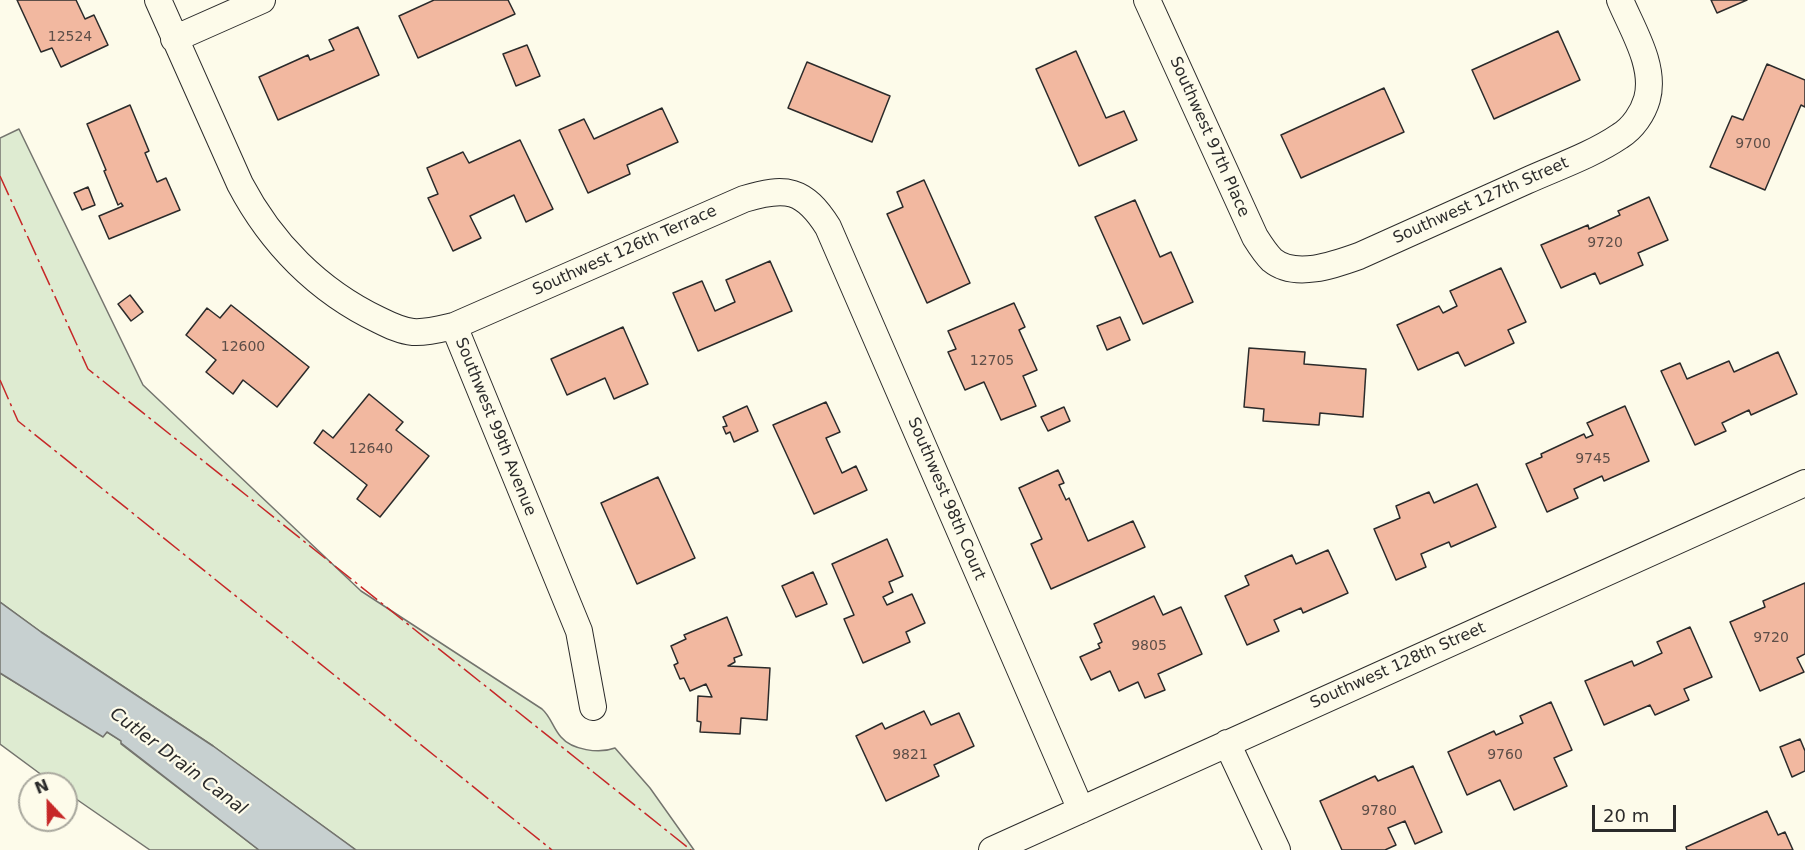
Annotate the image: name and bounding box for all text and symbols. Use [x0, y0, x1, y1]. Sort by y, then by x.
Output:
house number: 12524 [48, 29, 92, 45]
street label: Southwest 97th Place [1165, 54, 1253, 220]
house number: 9700 [1735, 136, 1771, 152]
street label: Southwest 127th Street [1390, 154, 1572, 248]
street label: Southwest 126th Terrace [530, 202, 720, 300]
house number: 9720 [1587, 235, 1623, 251]
street label: Southwest 99th Avenue [450, 335, 540, 519]
house number: 12600 [221, 339, 265, 355]
house number: 12705 [970, 353, 1014, 369]
street label: Southwest 98th Court [903, 415, 989, 583]
house number: 12640 [349, 441, 393, 457]
house number: 9745 [1575, 451, 1611, 467]
street label: Southwest 128th Street [1307, 619, 1489, 713]
house number: 9720 [1753, 630, 1789, 646]
house number: 9805 [1131, 638, 1167, 654]
water label: Cutler Drain Canal [105, 704, 251, 820]
house number: 9821 [892, 747, 928, 763]
house number: 9760 [1487, 747, 1523, 763]
north arrow [18, 772, 78, 832]
text: N [32, 775, 52, 798]
scale bar [1595, 793, 1679, 831]
house number: 9780 [1361, 803, 1397, 819]
text: 20 m [1603, 805, 1649, 826]

